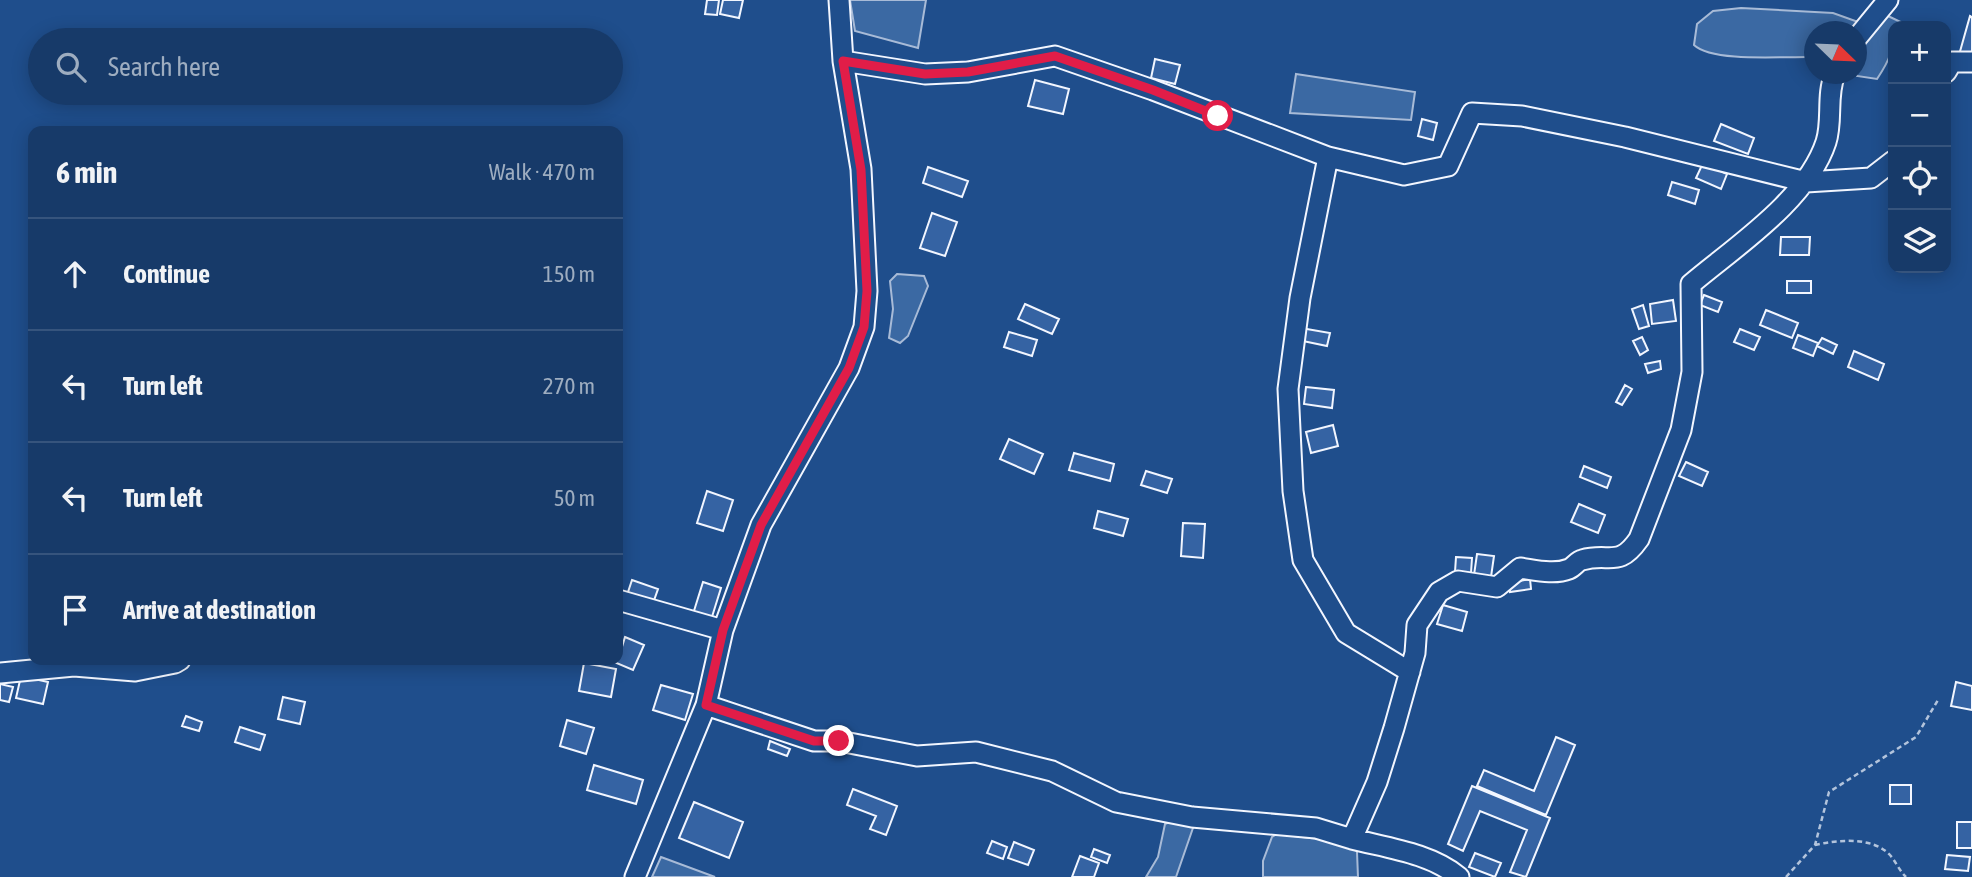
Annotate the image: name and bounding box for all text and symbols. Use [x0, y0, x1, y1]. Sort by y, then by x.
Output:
north arrow [1804, 21, 1867, 84]
map controls [1888, 21, 1951, 273]
button: + [1888, 21, 1951, 84]
search box [28, 28, 623, 105]
icon: search [52, 48, 90, 86]
text: Search here [108, 52, 220, 82]
button: − [1888, 84, 1951, 147]
route start [1202, 100, 1233, 131]
button: locate [1888, 147, 1951, 210]
text: 6 min [56, 155, 117, 189]
text: Walk · 470 m [489, 159, 595, 185]
button: layers [1888, 210, 1951, 273]
icon: ahead [56, 255, 94, 293]
text: Continue [123, 259, 210, 289]
text: 150 m [543, 261, 595, 287]
icon: left [56, 367, 94, 405]
text: Turn left [123, 371, 203, 401]
text: 270 m [543, 373, 595, 399]
icon: left [56, 479, 94, 517]
text: Turn left [123, 483, 203, 513]
text: 50 m [554, 485, 595, 511]
icon: arrive [56, 591, 94, 629]
text: Arrive at destination [123, 595, 316, 625]
route end [823, 725, 854, 756]

